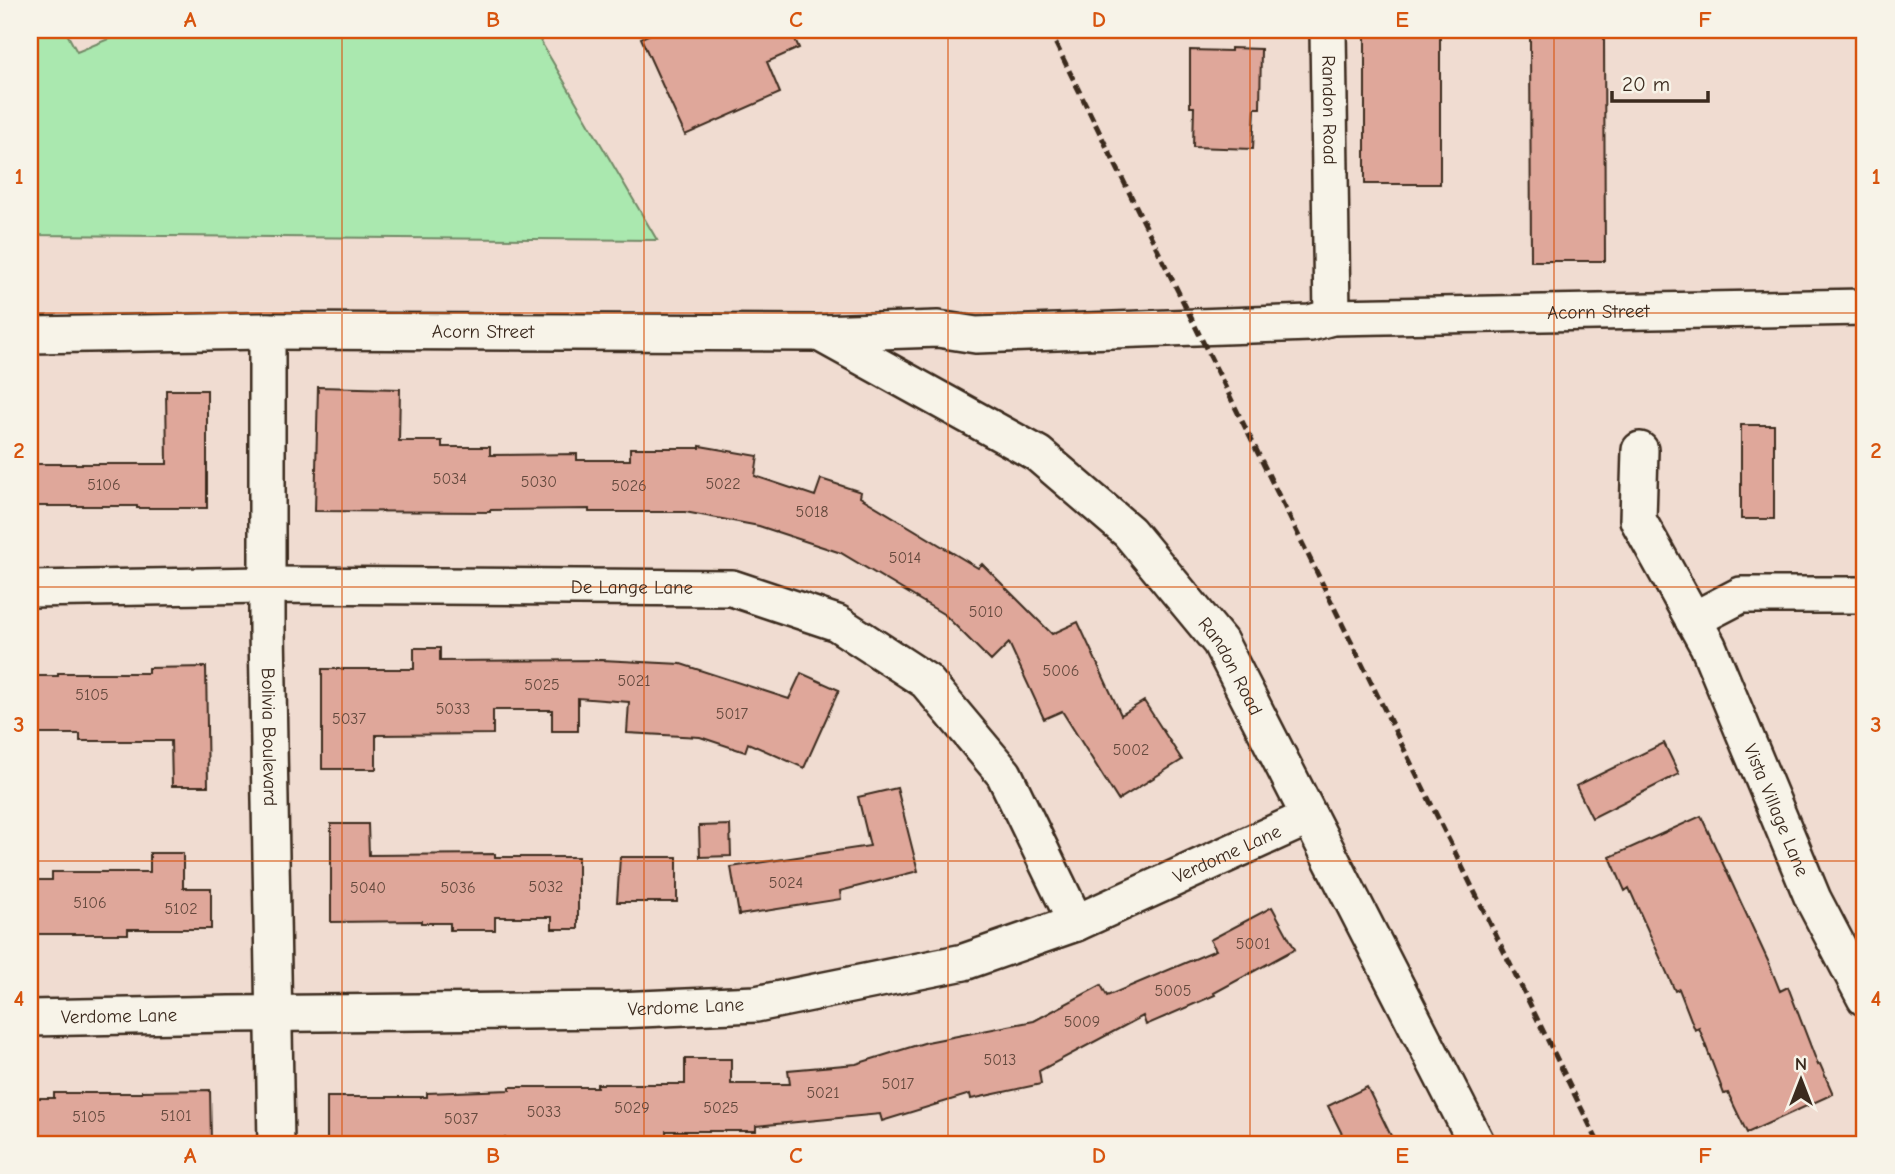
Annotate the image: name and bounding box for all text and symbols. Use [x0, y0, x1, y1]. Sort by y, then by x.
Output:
text: A [184, 6, 197, 33]
text: B [486, 6, 500, 33]
text: C [789, 6, 803, 33]
text: D [1092, 6, 1106, 33]
text: E [1395, 6, 1409, 33]
text: F [1698, 6, 1712, 33]
street label: Randon Road [1317, 55, 1341, 165]
scale bar [1612, 60, 1708, 104]
text: 20 m [1622, 72, 1670, 96]
text: 1 [14, 163, 24, 190]
text: 1 [1871, 163, 1881, 190]
street label: Acorn Street [1547, 300, 1650, 324]
street label: Acorn Street [432, 321, 535, 343]
text: 2 [13, 437, 25, 464]
text: 2 [1870, 437, 1882, 464]
house number: 5034 [433, 470, 467, 488]
house number: 5030 [521, 473, 557, 491]
house number: 5022 [705, 475, 741, 493]
house number: 5106 [87, 476, 121, 494]
house number: 5026 [611, 477, 647, 495]
house number: 5018 [796, 503, 829, 521]
house number: 5014 [889, 549, 921, 567]
street label: De Lange Lane [571, 576, 693, 599]
house number: 5010 [969, 603, 1003, 621]
street label: Randon Road [1193, 613, 1267, 719]
house number: 5006 [1043, 662, 1079, 680]
street label: Bolivia Boulevard [257, 668, 281, 806]
house number: 5021 [617, 672, 651, 690]
house number: 5025 [524, 676, 560, 694]
house number: 5105 [75, 686, 109, 704]
house number: 5033 [436, 700, 470, 718]
house number: 5017 [716, 705, 749, 723]
house number: 5037 [332, 710, 366, 728]
text: 3 [13, 711, 25, 738]
text: 3 [1870, 711, 1882, 738]
house number: 5002 [1113, 741, 1149, 759]
street label: Vista Village Lane [1739, 741, 1813, 880]
street label: Verdome Lane [1170, 820, 1285, 888]
house number: 5024 [769, 874, 803, 892]
house number: 5032 [529, 878, 563, 896]
house number: 5040 [350, 879, 386, 897]
house number: 5036 [440, 879, 476, 897]
house number: 5106 [73, 894, 107, 912]
house number: 5102 [164, 900, 198, 918]
house number: 5001 [1236, 935, 1270, 953]
house number: 5005 [1155, 982, 1191, 1000]
text: 4 [14, 985, 25, 1012]
text: 4 [1871, 985, 1882, 1012]
street label: Verdome Lane [627, 994, 744, 1021]
street label: Verdome Lane [61, 1004, 177, 1028]
house number: 5009 [1064, 1013, 1100, 1031]
north arrow [1766, 1044, 1836, 1114]
house number: 5013 [984, 1051, 1016, 1069]
text: N [1795, 1053, 1807, 1075]
house number: 5017 [882, 1075, 915, 1093]
house number: 5021 [806, 1084, 840, 1102]
house number: 5029 [614, 1099, 650, 1117]
house number: 5025 [703, 1099, 739, 1117]
house number: 5033 [527, 1103, 561, 1121]
house number: 5101 [160, 1107, 192, 1125]
house number: 5105 [72, 1108, 106, 1126]
house number: 5037 [444, 1110, 478, 1128]
text: A [184, 1142, 197, 1169]
text: B [486, 1142, 500, 1169]
text: C [789, 1142, 803, 1169]
text: D [1092, 1142, 1106, 1169]
text: E [1395, 1142, 1409, 1169]
text: F [1698, 1142, 1712, 1169]

